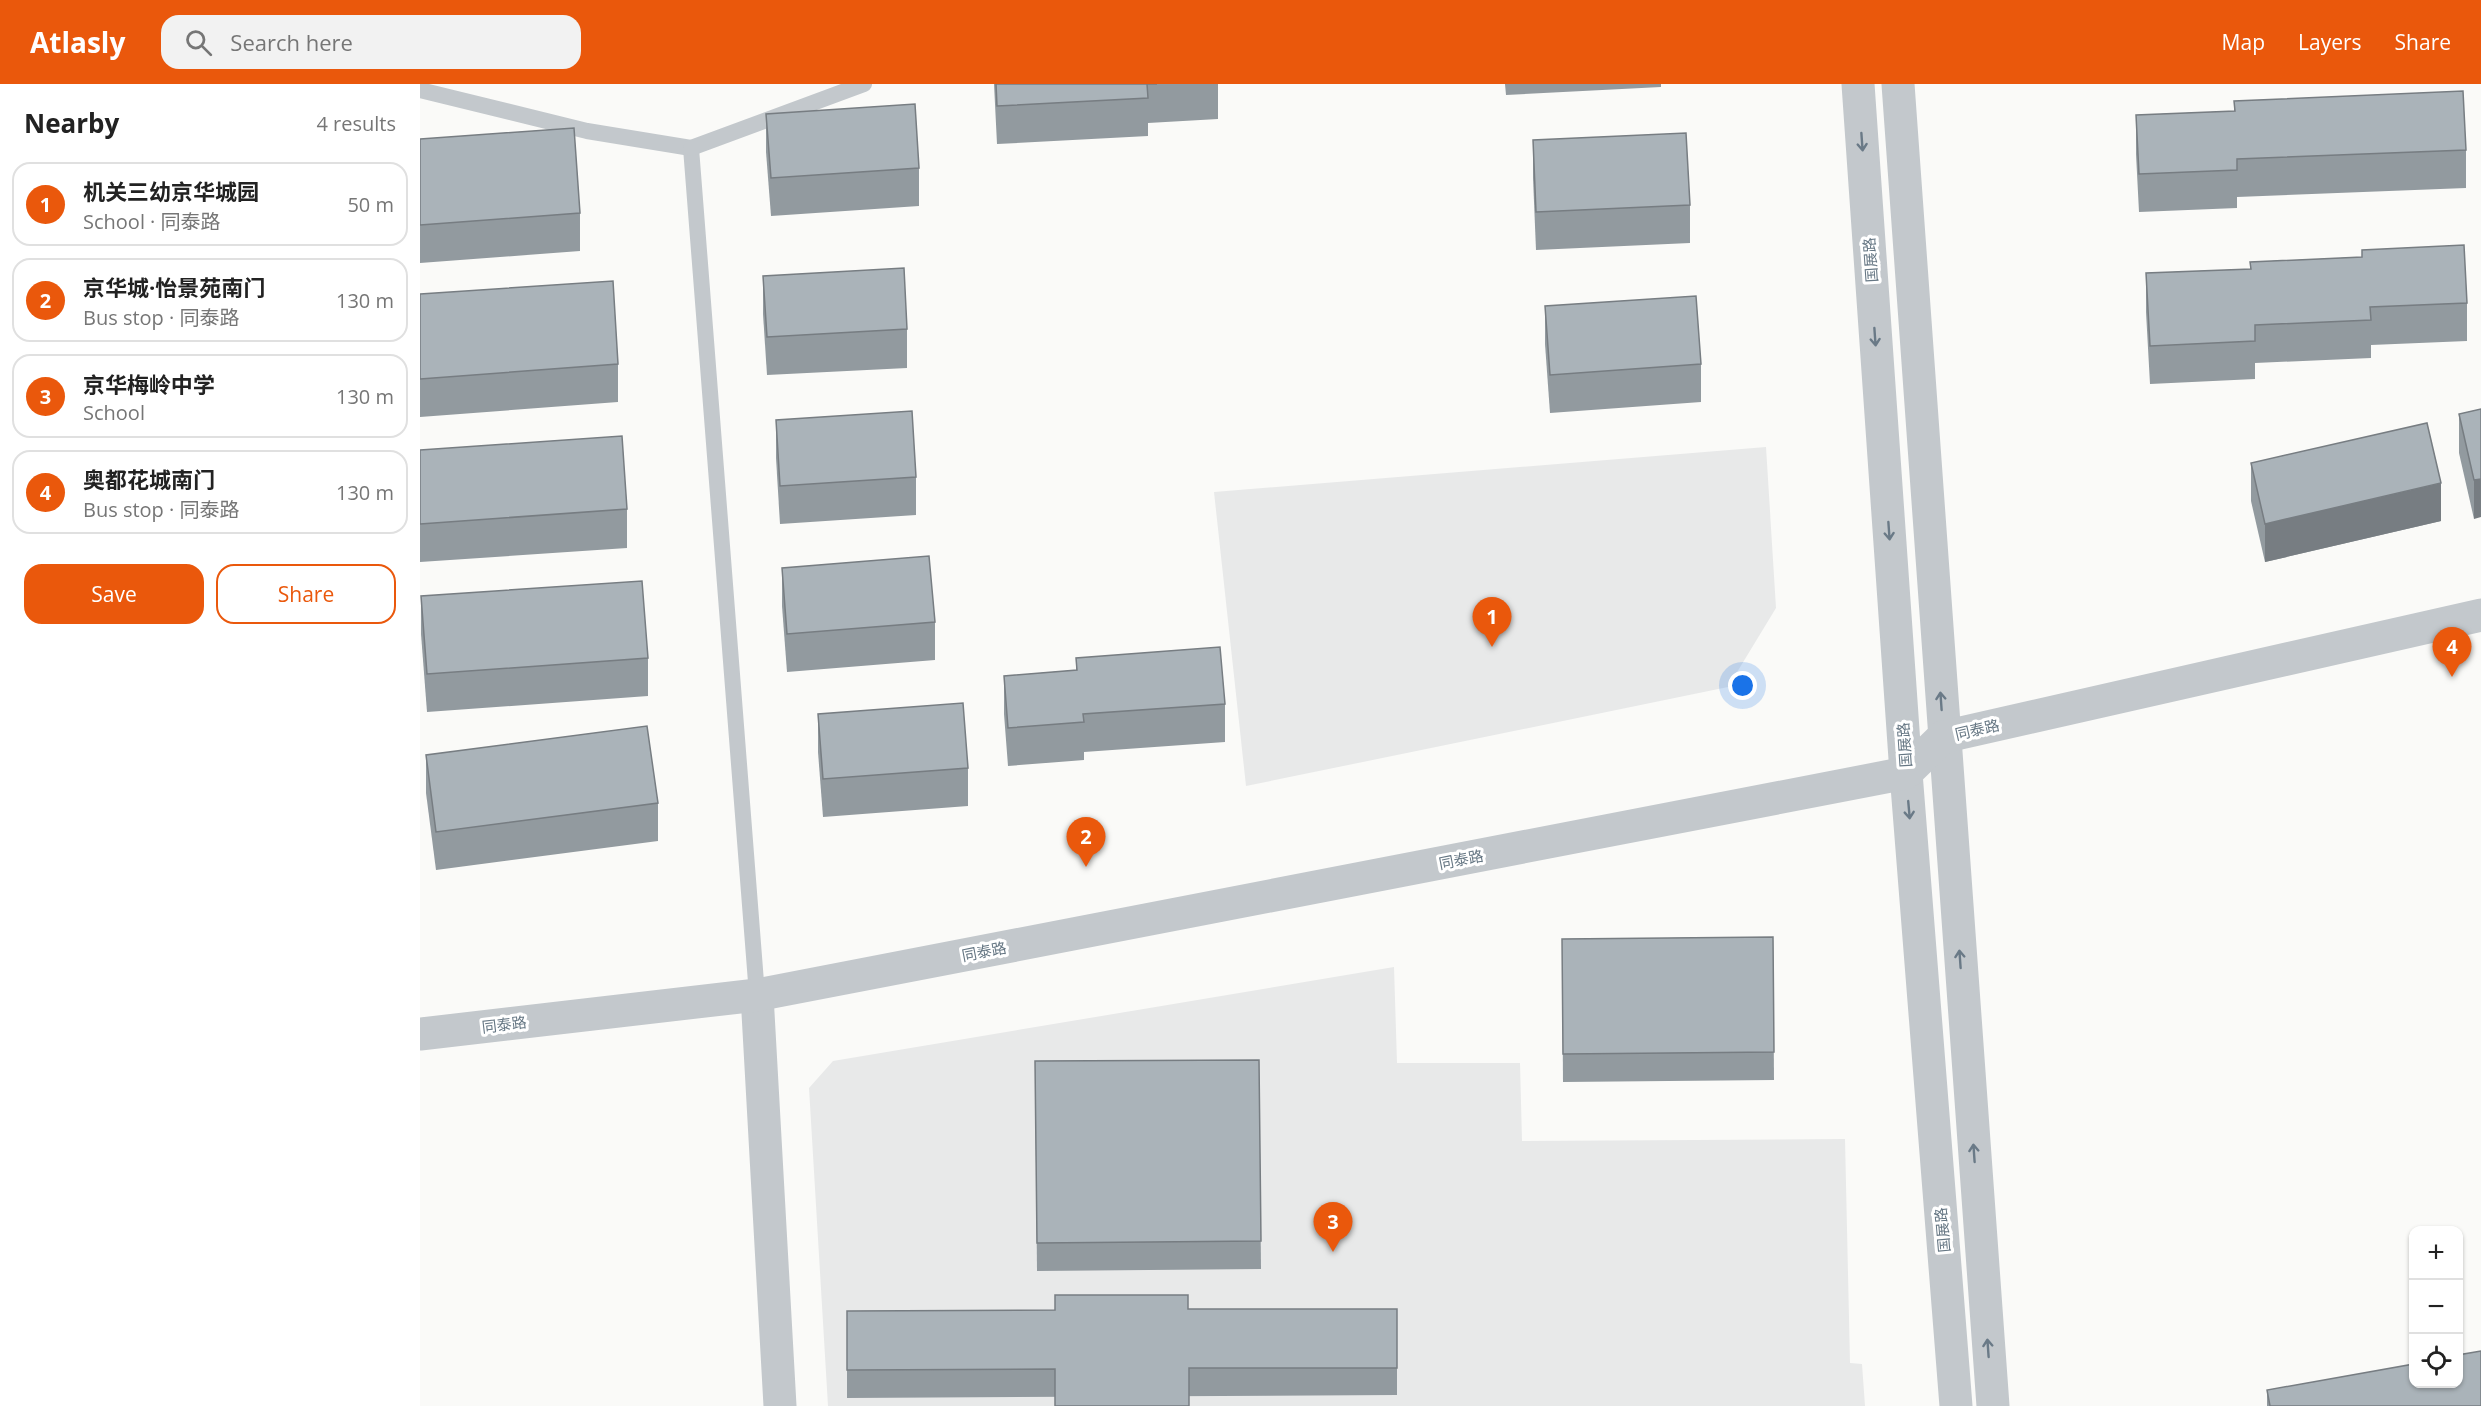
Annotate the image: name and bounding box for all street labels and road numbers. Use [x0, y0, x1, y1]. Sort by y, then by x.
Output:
street label: 国展路 [1858, 237, 1882, 283]
street label: 同泰路 [1953, 714, 2001, 744]
street label: 国展路 [1892, 722, 1916, 768]
street label: 同泰路 [1437, 845, 1485, 873]
street label: 同泰路 [960, 937, 1008, 965]
street label: 同泰路 [480, 1011, 528, 1037]
street label: 国展路 [1930, 1207, 1954, 1253]

